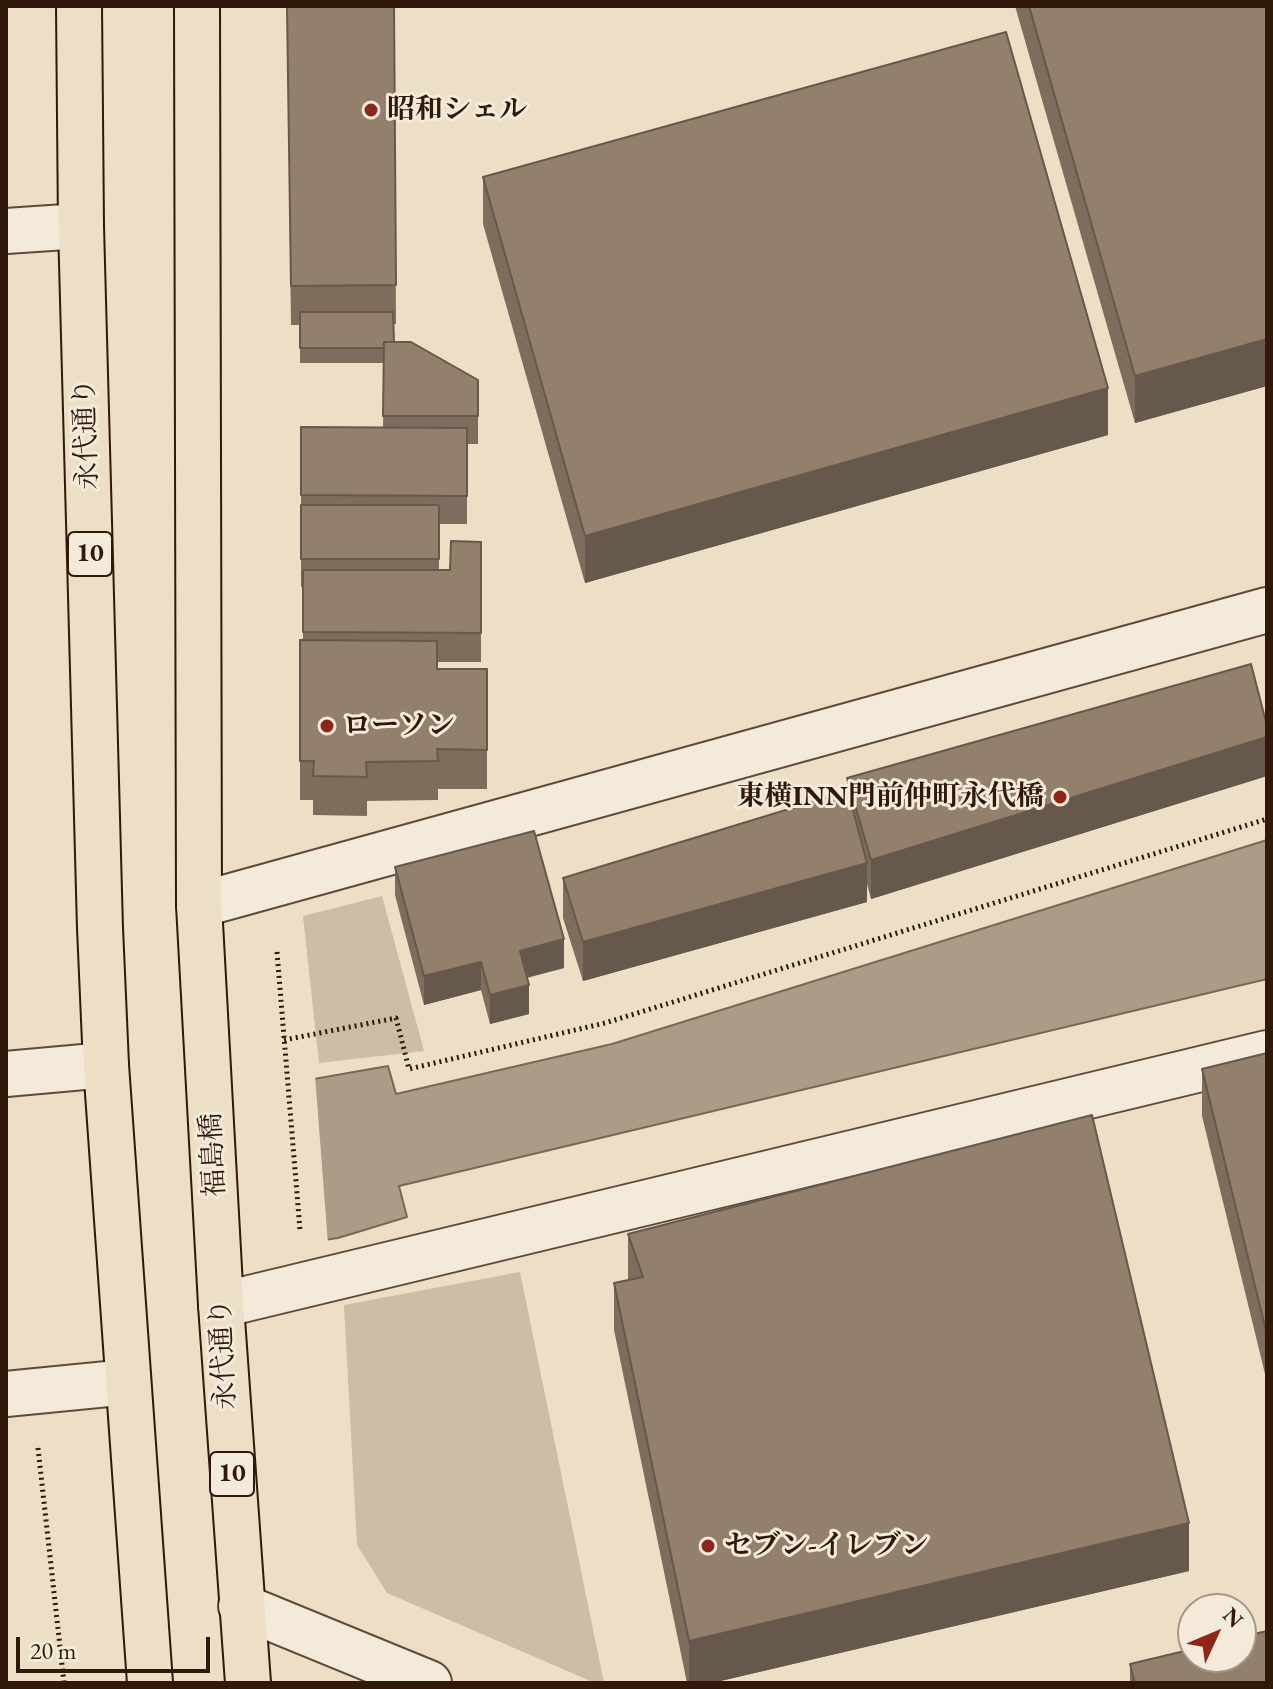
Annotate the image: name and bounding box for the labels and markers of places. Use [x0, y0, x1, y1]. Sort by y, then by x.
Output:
place label: 昭和シェル [387, 93, 527, 127]
marker: 昭和シェル [362, 101, 380, 119]
place label: ローソン [343, 709, 455, 743]
marker: ローソン [318, 717, 336, 735]
place label: 東横INN門前仲町永代橋 [737, 780, 1044, 814]
marker: 東横INN門前仲町永代橋 [1051, 788, 1069, 806]
place label: セブン-イレブン [724, 1529, 929, 1563]
marker: セブン-イレブン [699, 1537, 717, 1555]

